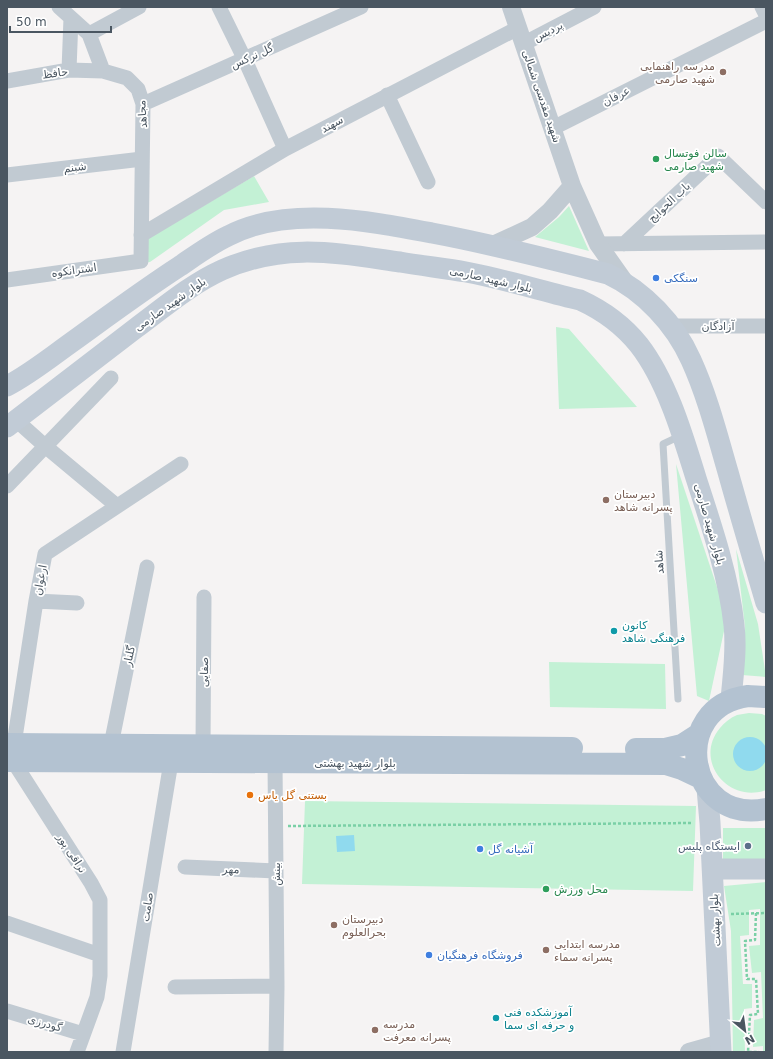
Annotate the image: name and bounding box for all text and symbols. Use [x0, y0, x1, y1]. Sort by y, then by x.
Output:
scale bar [10, 8, 111, 34]
text: 50 m [16, 15, 47, 29]
street label: پردیس [531, 19, 565, 44]
street label: گل نرکس [229, 41, 276, 72]
street label: شهید مقدسی شمالی [520, 48, 564, 144]
place label: مدرسه راهنمایی شهید صارمی [640, 60, 715, 86]
street label: حافظ [41, 65, 69, 82]
marker: مدرسه راهنمایی شهید صارمی [718, 67, 728, 77]
street label: عرفان [600, 84, 632, 109]
street label: مجاهد [135, 99, 150, 128]
street label: سهند [319, 113, 346, 136]
place label: سالن فوتسال شهید صارمی [664, 147, 727, 173]
marker: سالن فوتسال شهید صارمی [651, 154, 661, 164]
street label: شبنم [63, 160, 87, 175]
street label: باب الحوایج [646, 180, 693, 225]
street label: اشترانکوه [51, 261, 97, 280]
street label: بلوار شهید صارمی [448, 264, 533, 295]
place label: سنگکی [664, 272, 698, 285]
marker: سنگکی [651, 273, 661, 283]
street label: بلوار شهید صارمی [132, 275, 209, 334]
street label: آزادگان [702, 319, 735, 333]
street label: بلوار شهید صارمی [692, 482, 727, 566]
place label: دبیرستان پسرانه شاهد [614, 488, 673, 514]
marker: دبیرستان پسرانه شاهد [601, 495, 611, 505]
street label: شاهد [652, 550, 667, 574]
street label: ارغوان [31, 564, 50, 597]
place label: کانون فرهنگی شاهد [622, 619, 685, 645]
marker: کانون فرهنگی شاهد [609, 626, 619, 636]
street label: گلنار [121, 644, 138, 669]
street label: صفایی [198, 657, 211, 687]
street label: بلوار شهید بهشتی [314, 757, 396, 770]
place label: بستنی گل یاس [258, 789, 327, 802]
marker: بستنی گل یاس [245, 790, 255, 800]
street label: نراقی پور [54, 830, 89, 875]
place label: ایستگاه پلیس [678, 840, 740, 853]
marker: ایستگاه پلیس [743, 841, 753, 851]
place label: آشیانه گل [488, 842, 534, 856]
marker: آشیانه گل [475, 844, 485, 854]
street label: بینش [270, 862, 283, 886]
street label: مهر [221, 863, 240, 876]
place label: محل ورزش [554, 883, 608, 896]
marker: محل ورزش [541, 884, 551, 894]
street label: صامت [139, 892, 156, 923]
street label: بلوار بهشت [708, 893, 723, 947]
place label: دبیرستان بحرالعلوم [342, 913, 386, 939]
marker: دبیرستان بحرالعلوم [329, 920, 339, 930]
place label: مدرسه ابتدایی پسرانه سماء [554, 938, 620, 964]
marker: مدرسه ابتدایی پسرانه سماء [541, 945, 551, 955]
place label: فروشگاه فرهنگیان [437, 949, 523, 962]
marker: فروشگاه فرهنگیان [424, 950, 434, 960]
place label: آموزشکده فنی و حرفه ای سما [504, 1005, 574, 1032]
north arrow [725, 1011, 765, 1051]
street label: گودرزی [26, 1012, 64, 1035]
marker: آموزشکده فنی و حرفه ای سما [491, 1013, 501, 1023]
place label: مدرسه پسرانه معرفت [383, 1018, 451, 1044]
marker: مدرسه پسرانه معرفت [370, 1025, 380, 1035]
text: N [742, 1031, 757, 1047]

